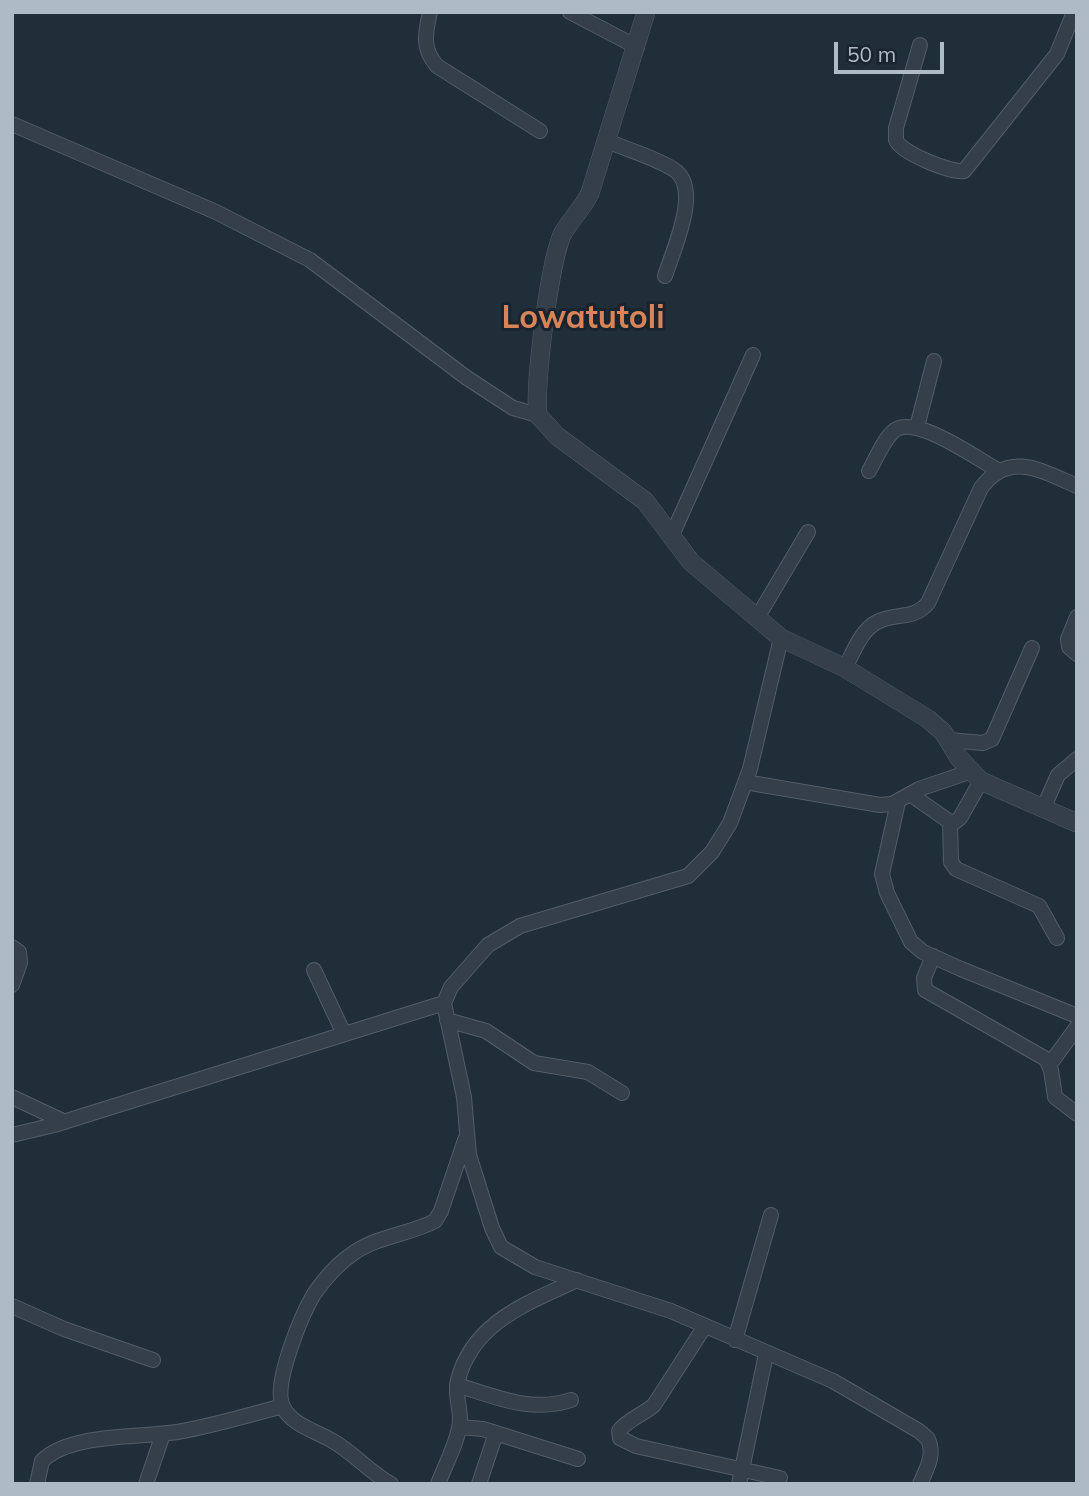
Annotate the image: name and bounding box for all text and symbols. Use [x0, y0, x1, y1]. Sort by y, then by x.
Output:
scale bar [837, 28, 947, 72]
text: 50 m [847, 41, 896, 67]
district label: Lowatutoli [502, 299, 664, 337]

